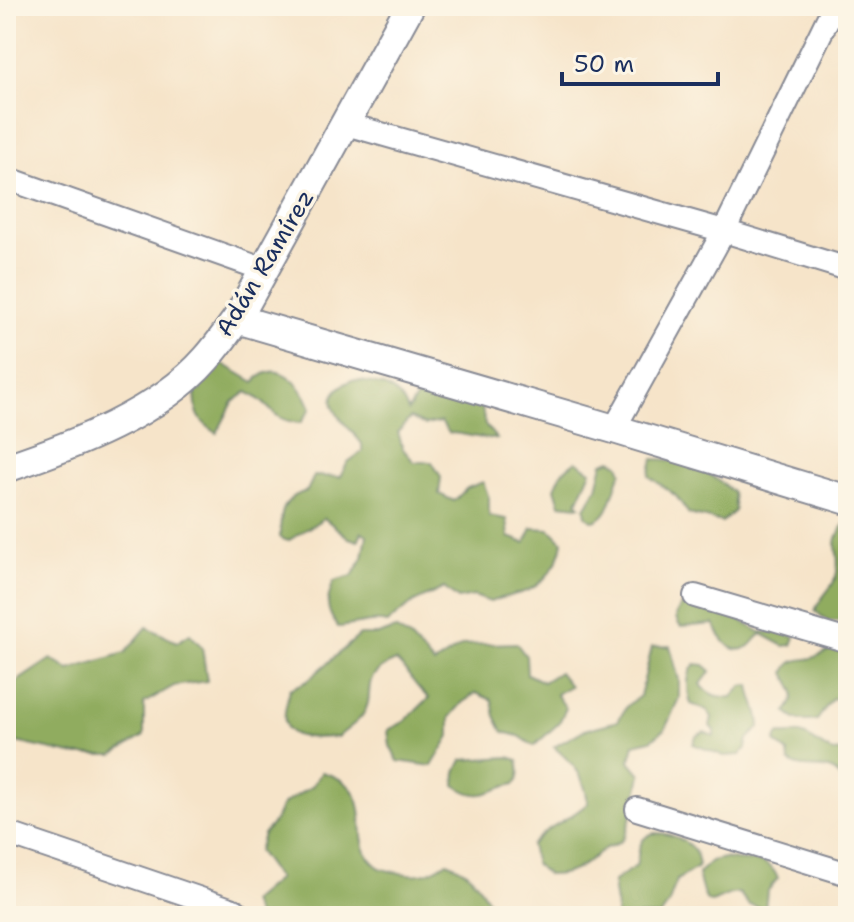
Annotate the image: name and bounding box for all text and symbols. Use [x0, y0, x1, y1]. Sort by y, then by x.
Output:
scale bar [562, 36, 718, 86]
text: 50 m [574, 48, 634, 80]
street label: Adán Ramírez [209, 184, 321, 342]

